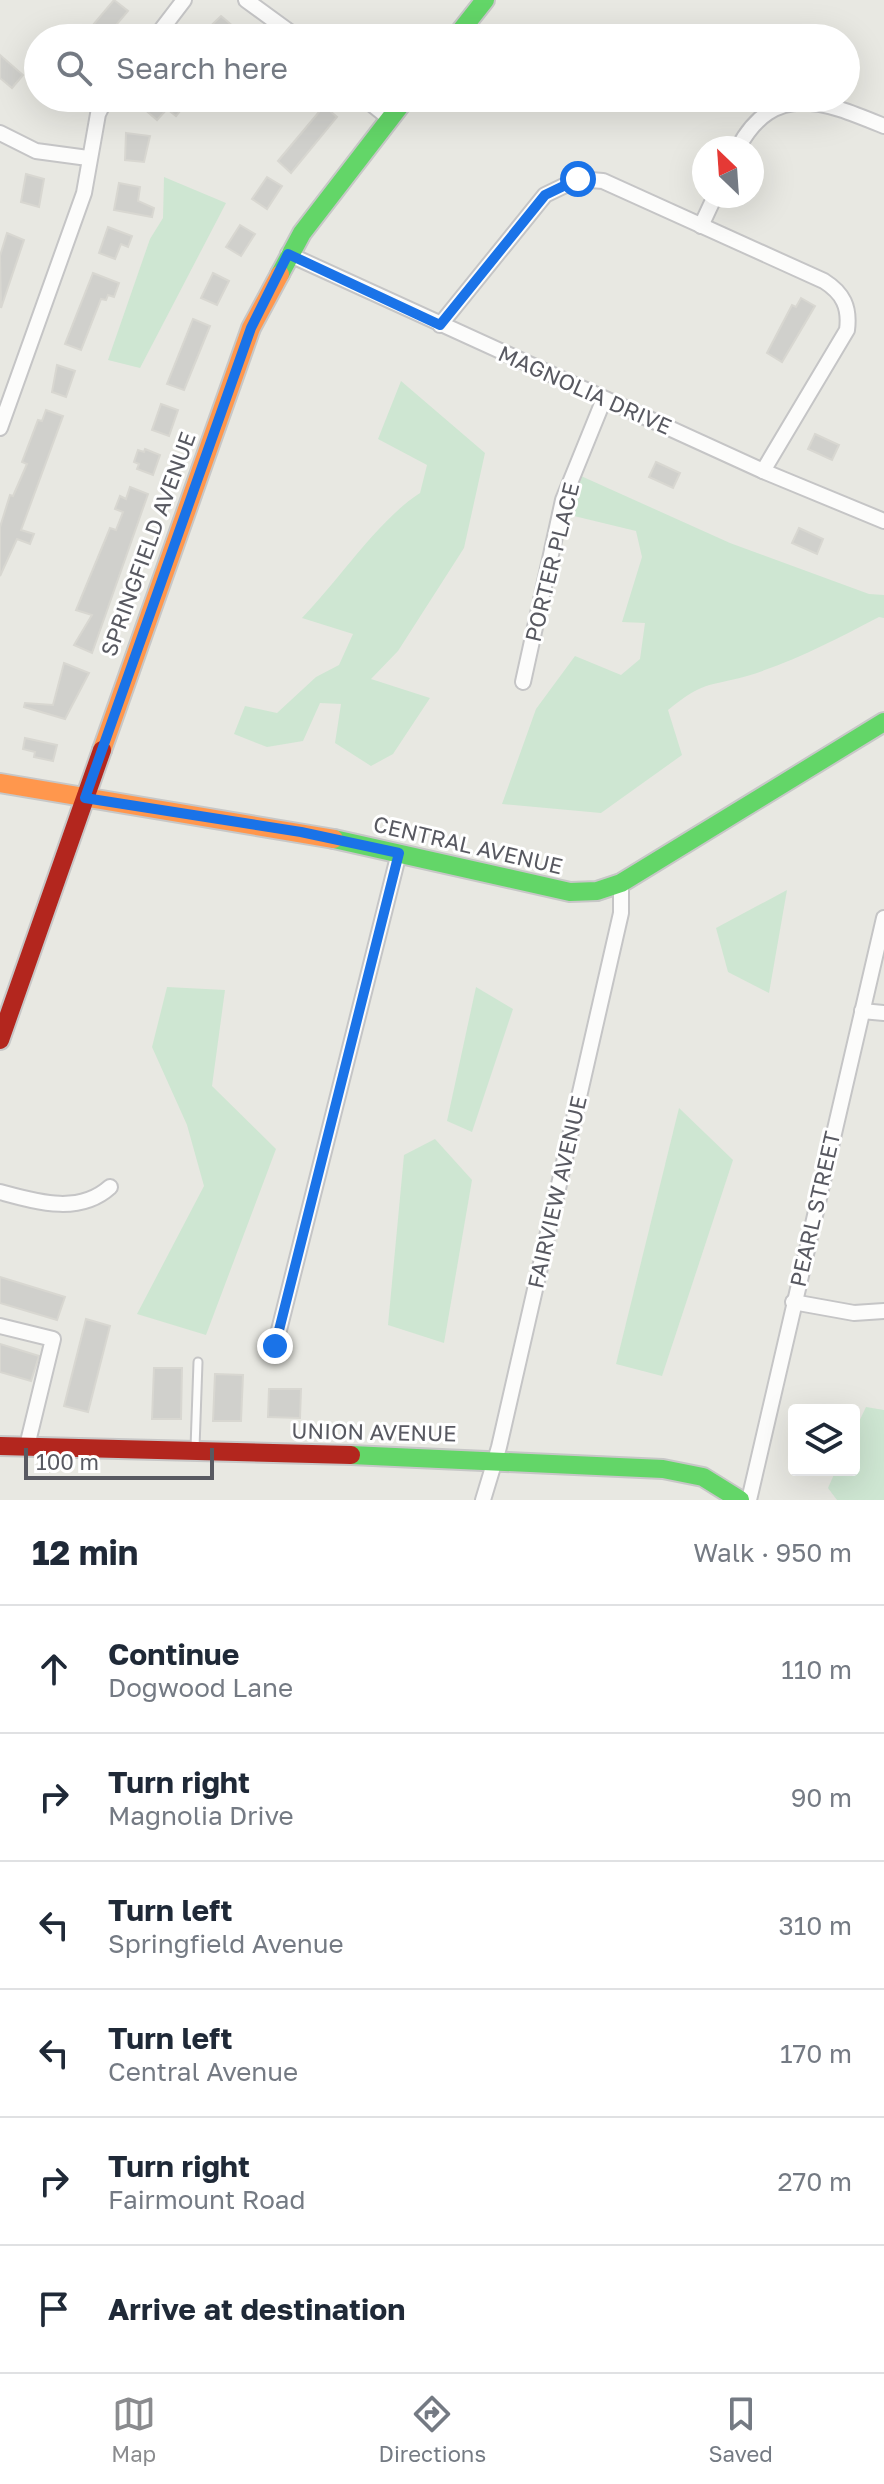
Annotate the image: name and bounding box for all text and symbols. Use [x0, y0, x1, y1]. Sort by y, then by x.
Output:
search box [24, 24, 860, 112]
icon: search [52, 46, 96, 90]
text: Search here [116, 50, 288, 86]
north arrow [692, 136, 764, 208]
route start [560, 161, 596, 197]
street label: MAGNOLIA DRIVE [494, 339, 676, 440]
street label: SPRINGFIELD AVENUE [94, 428, 201, 660]
street label: PORTER PLACE [519, 479, 584, 644]
street label: CENTRAL AVENUE [371, 810, 565, 879]
street label: FAIRVIEW AVENUE [521, 1093, 592, 1291]
street label: PEARL STREET [784, 1128, 846, 1289]
route end [257, 1328, 293, 1364]
map controls [788, 1404, 860, 1476]
button: layers [788, 1404, 860, 1476]
street label: UNION AVENUE [291, 1417, 457, 1446]
scale bar [24, 1444, 214, 1480]
text: 100 m [36, 1448, 99, 1475]
text: 12 min [32, 1532, 138, 1572]
text: Walk · 950 m [693, 1537, 852, 1568]
text: Continue [108, 1636, 239, 1672]
icon: ahead [32, 1647, 76, 1691]
text: 110 m [781, 1654, 852, 1685]
text: Dogwood Lane [108, 1672, 293, 1703]
text: Turn right [108, 1764, 250, 1800]
icon: right [32, 1775, 76, 1819]
text: 90 m [791, 1782, 852, 1813]
text: Magnolia Drive [108, 1800, 294, 1831]
text: Turn left [108, 1892, 233, 1928]
icon: left [32, 1903, 76, 1947]
text: 310 m [779, 1910, 852, 1941]
text: Springfield Avenue [108, 1928, 344, 1959]
text: Turn left [108, 2020, 233, 2056]
icon: left [32, 2031, 76, 2075]
text: 170 m [780, 2038, 852, 2069]
text: Central Avenue [108, 2056, 298, 2087]
text: Turn right [108, 2148, 250, 2184]
icon: right [32, 2159, 76, 2203]
text: 270 m [778, 2166, 852, 2197]
text: Fairmount Road [108, 2184, 305, 2215]
icon: arrive [32, 2287, 76, 2331]
text: Arrive at destination [108, 2291, 405, 2327]
tab: Map [111, 2392, 156, 2467]
tab: Directions [379, 2392, 486, 2467]
tab: Saved [709, 2392, 773, 2467]

